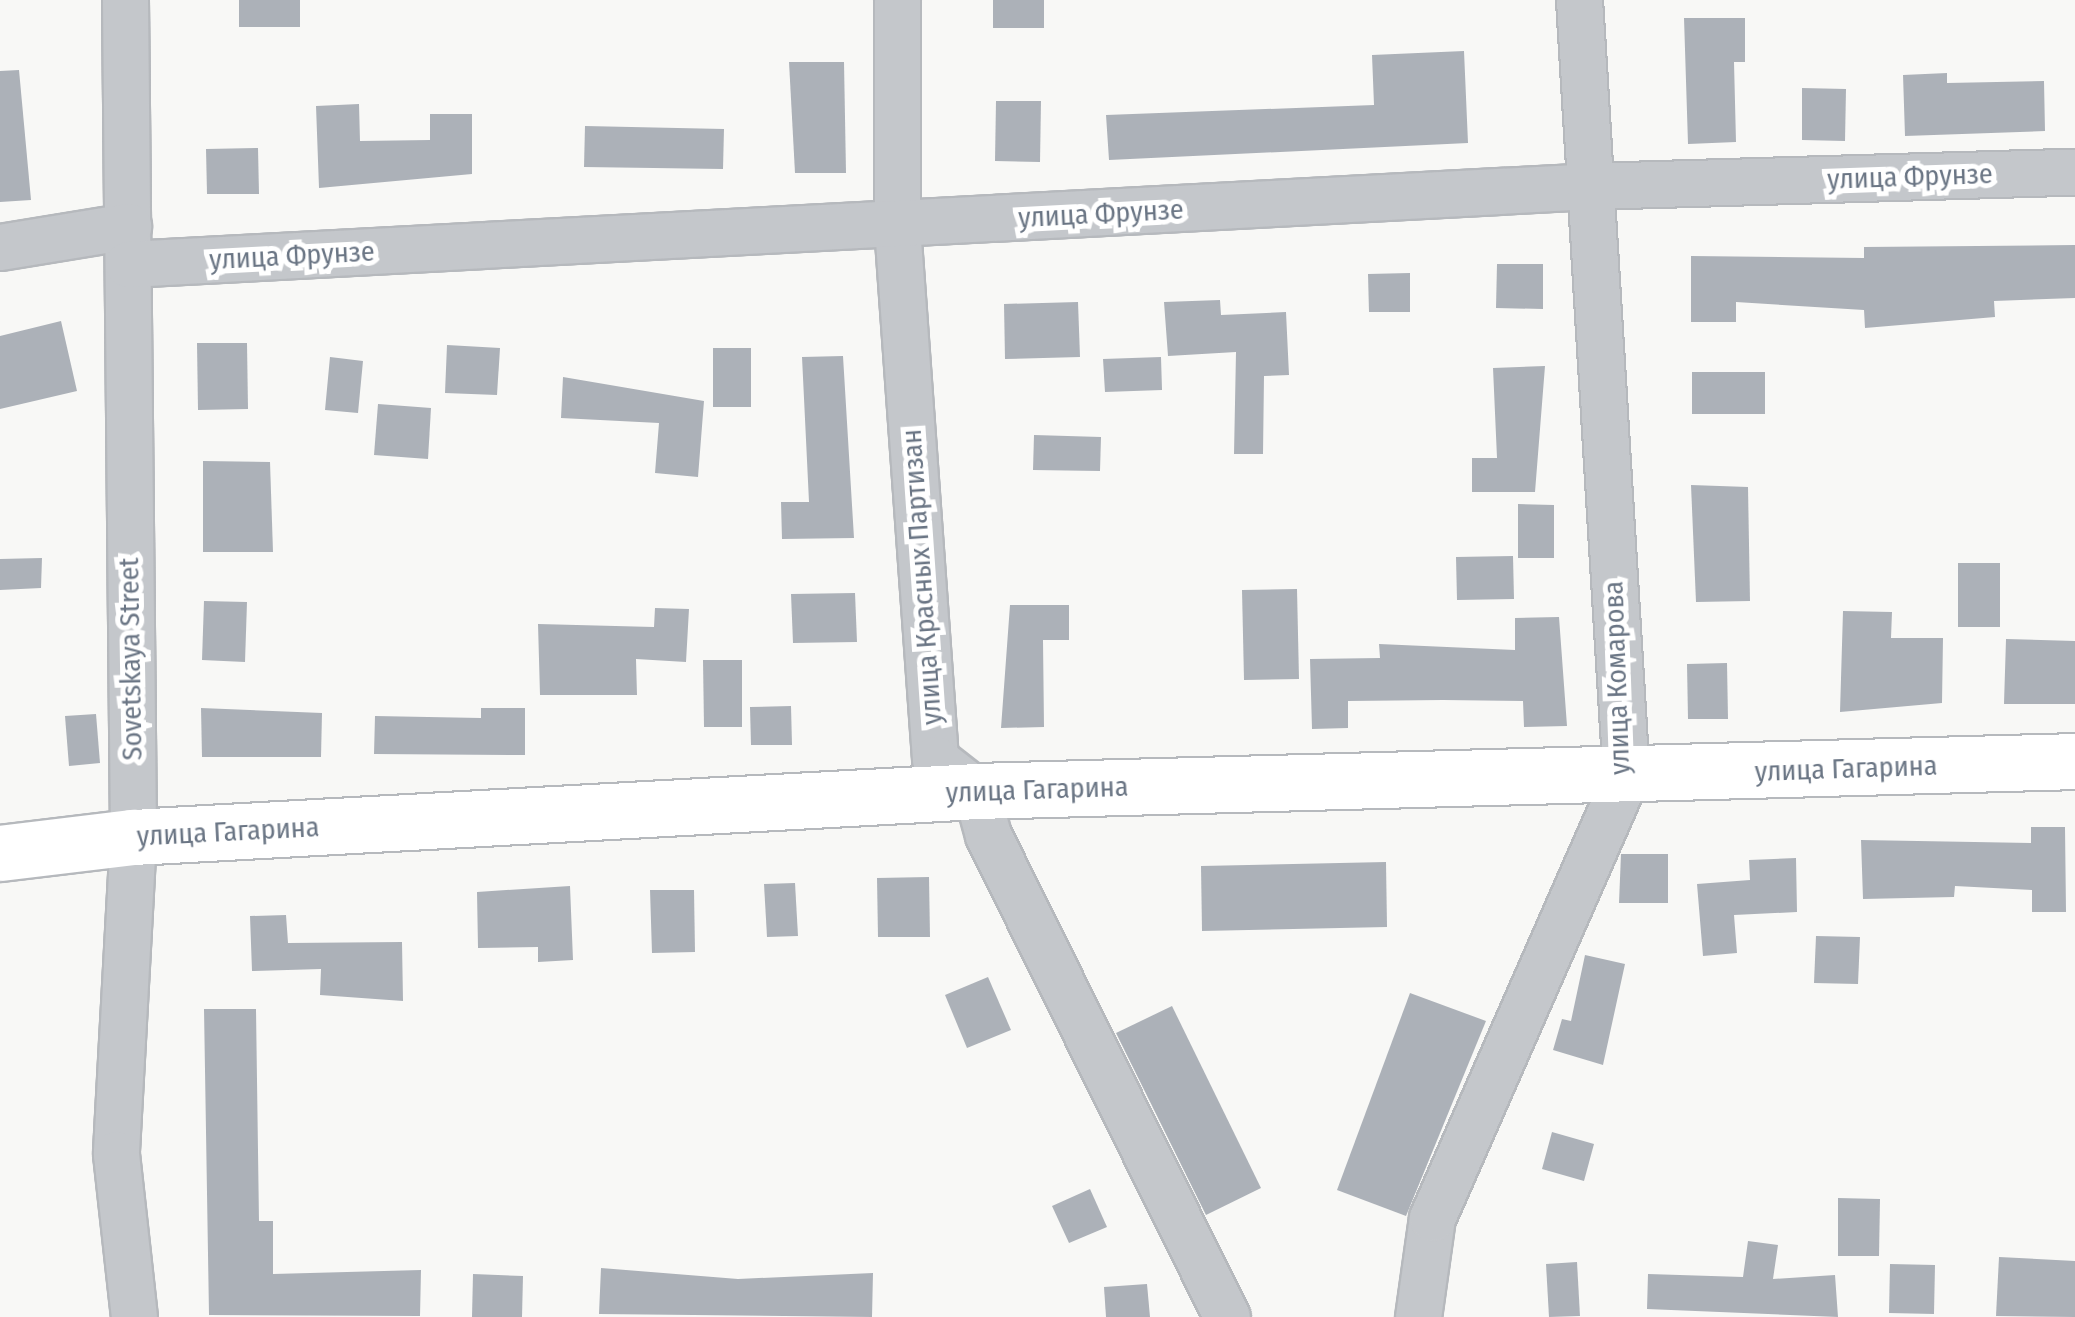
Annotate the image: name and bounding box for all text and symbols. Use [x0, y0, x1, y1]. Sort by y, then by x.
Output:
street label: улица Фрунзе [1827, 157, 1993, 197]
street label: улица Фрунзе [1017, 193, 1185, 235]
street label: улица Фрунзе [208, 235, 376, 277]
street label: улица Красных Партизан [895, 428, 949, 726]
street label: Sovetskaya Street [112, 557, 150, 761]
street label: улица Комарова [1597, 581, 1637, 775]
street label: улица Гагарина [1754, 749, 1938, 789]
street label: улица Гагарина [945, 770, 1129, 810]
street label: улица Гагарина [136, 810, 320, 854]

